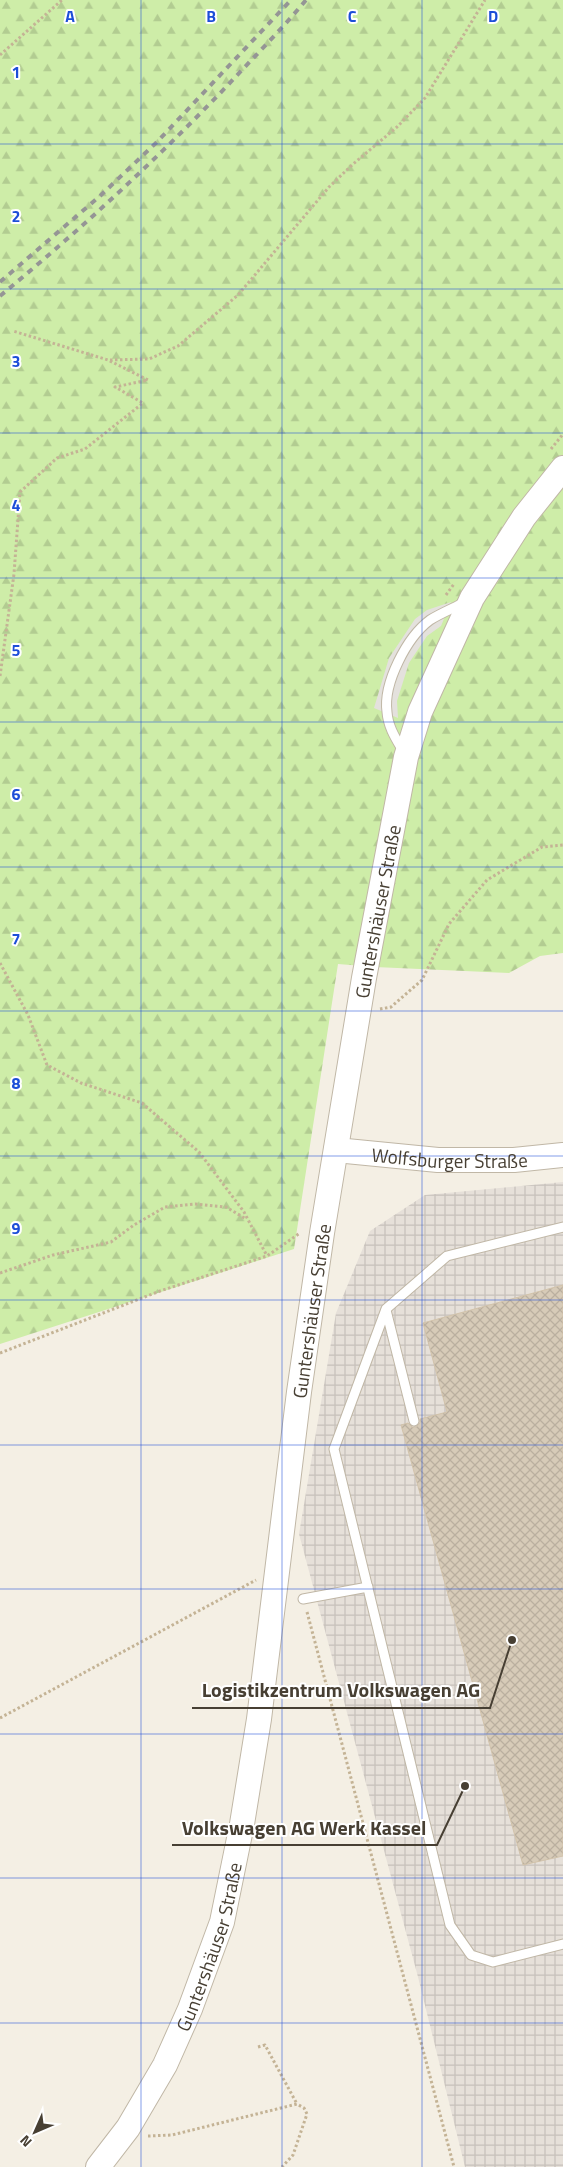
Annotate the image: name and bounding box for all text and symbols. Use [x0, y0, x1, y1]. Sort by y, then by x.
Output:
text: A [65, 4, 75, 28]
text: B [206, 4, 216, 28]
text: C [348, 4, 357, 28]
text: D [488, 4, 498, 28]
text: 1 [12, 60, 20, 84]
text: 2 [12, 204, 20, 228]
text: 3 [12, 349, 20, 373]
text: 4 [12, 493, 21, 517]
text: 5 [12, 638, 21, 662]
text: 6 [12, 782, 21, 806]
street label: Guntershäuser Straße [346, 822, 407, 1000]
text: 7 [12, 927, 20, 951]
text: 8 [12, 1071, 21, 1095]
street label: Wolfsburger Straße [370, 1139, 529, 1175]
text: 9 [12, 1216, 21, 1240]
street label: Guntershäuser Straße [284, 1221, 338, 1400]
callout: Logistikzentrum Volkswagen AG [192, 1673, 490, 1708]
text: Logistikzentrum Volkswagen AG [202, 1674, 480, 1705]
callout: Volkswagen AG Werk Kassel [172, 1810, 437, 1845]
text: Volkswagen AG Werk Kassel [182, 1812, 426, 1843]
street label: Guntershäuser Straße [168, 1860, 248, 2036]
north arrow [10, 2107, 60, 2157]
text: N [15, 2131, 36, 2152]

